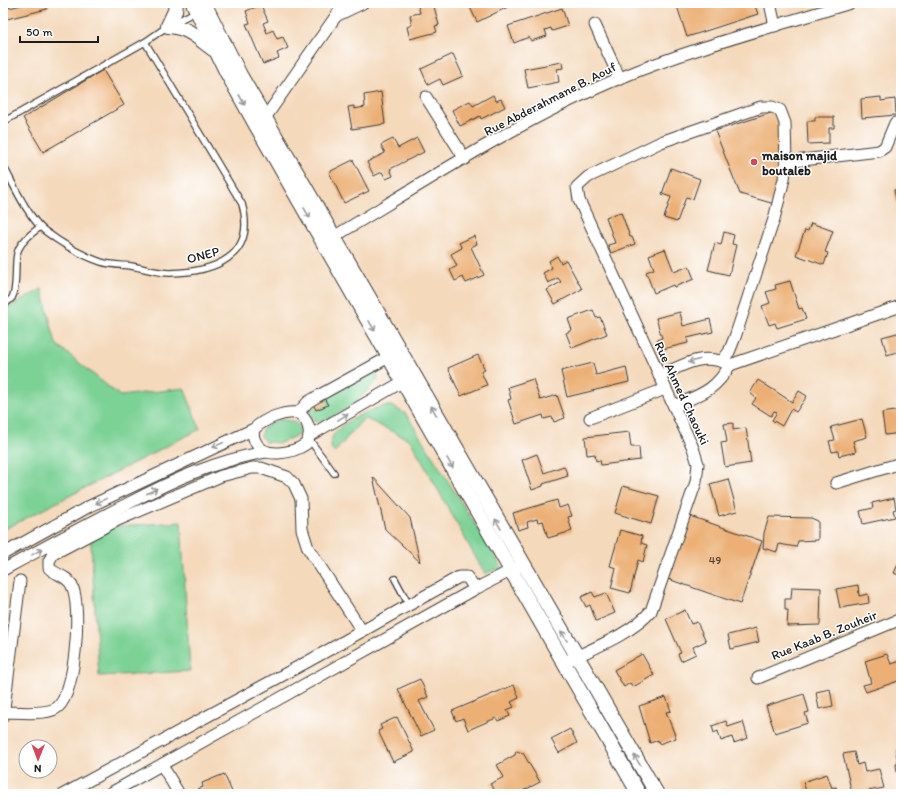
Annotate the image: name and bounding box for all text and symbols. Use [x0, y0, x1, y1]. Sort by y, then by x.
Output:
scale bar [20, 18, 98, 44]
text: 50 m [26, 25, 52, 39]
street label: Rue Abderahmane B. Aouf [481, 59, 619, 139]
one-way arrow [239, 94, 247, 106]
place label: maison majid boutaleb [761, 148, 838, 178]
marker: maison majid boutaleb [749, 157, 759, 167]
one-way arrow [304, 207, 312, 219]
street label: ONEP [185, 243, 221, 267]
one-way arrow [368, 320, 376, 332]
street label: Rue Ahmed Chaouki [652, 339, 712, 447]
one-way arrow [688, 358, 701, 366]
one-way arrow [430, 405, 438, 417]
one-way arrow [337, 413, 349, 421]
one-way arrow [213, 442, 225, 449]
one-way arrow [447, 457, 455, 469]
one-way arrow [146, 487, 158, 494]
one-way arrow [95, 498, 107, 505]
one-way arrow [494, 518, 502, 530]
one-way arrow [31, 547, 43, 555]
house number: 49 [709, 554, 721, 567]
street label: Rue Kaab B. Zouheir [769, 607, 879, 663]
one-way arrow [560, 630, 568, 642]
north arrow [18, 739, 58, 779]
one-way arrow [632, 754, 640, 766]
text: N [34, 762, 42, 775]

